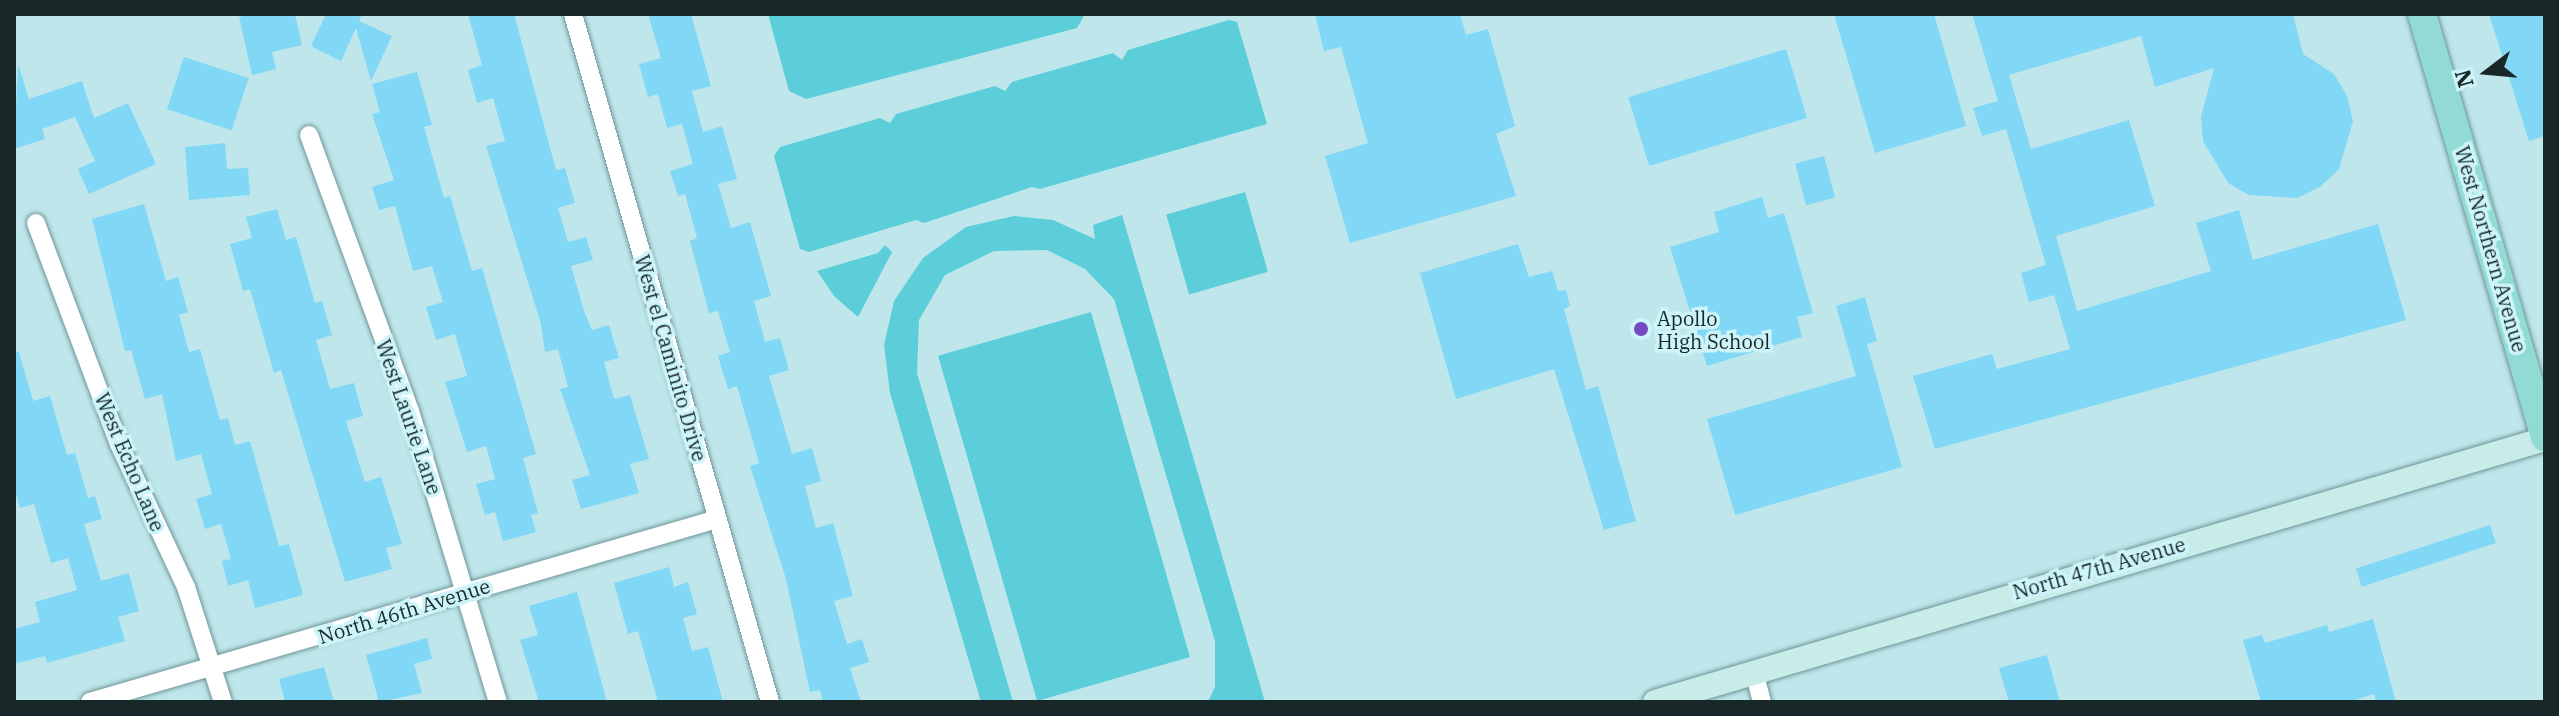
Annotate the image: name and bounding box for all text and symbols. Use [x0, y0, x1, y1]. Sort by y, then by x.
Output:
north arrow [2447, 32, 2527, 112]
text: N [2447, 66, 2480, 91]
street label: West Northern Avenue [2450, 143, 2532, 355]
street label: West el Caminito Drive [630, 252, 712, 464]
place label: Apollo High School [1657, 306, 1770, 353]
marker: Apollo High School [1632, 320, 1650, 338]
street label: West Laurie Lane [371, 336, 447, 498]
street label: West Echo Lane [90, 389, 170, 535]
street label: North 47th Avenue [2010, 532, 2188, 604]
street label: North 46th Avenue [315, 573, 493, 649]

